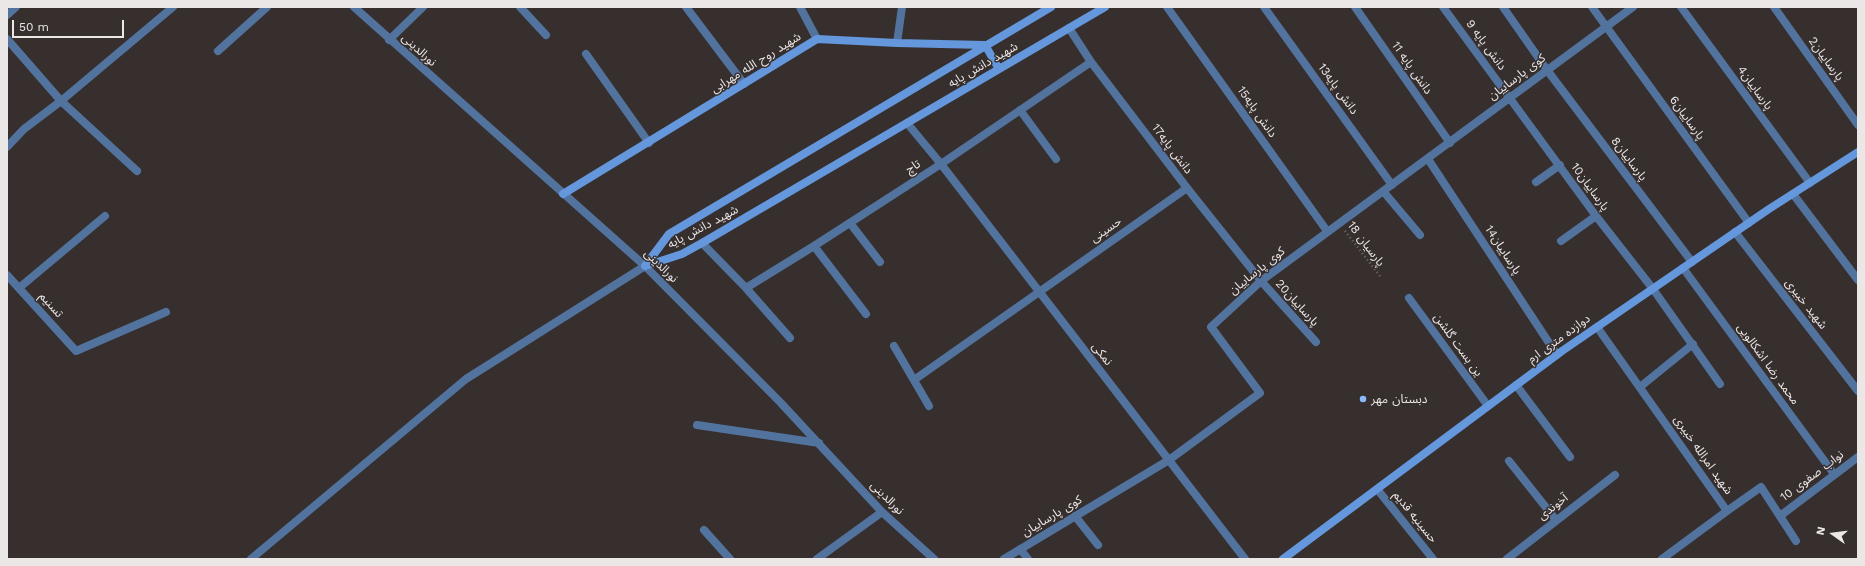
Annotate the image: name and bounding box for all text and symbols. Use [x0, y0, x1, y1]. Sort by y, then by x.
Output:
scale bar [14, 12, 126, 38]
street label: دانش پایه 9 [1463, 17, 1509, 73]
text: 50 m [19, 20, 49, 34]
street label: شهید روح الله مهرابی [708, 30, 804, 96]
street label: نورالدینی [399, 31, 439, 69]
street label: پارساییان2 [1805, 34, 1847, 84]
street label: شهید دانش پایه [946, 39, 1020, 91]
street label: دانش پایه 11 [1389, 39, 1435, 97]
street label: کوی پارساییان [1486, 51, 1548, 103]
street label: دانش پایه13 [1315, 61, 1361, 117]
street label: پارساییان4 [1734, 63, 1776, 113]
street label: دانش پایه15 [1234, 84, 1280, 140]
street label: پارساییان6 [1666, 93, 1708, 143]
street label: دانش پایه17 [1148, 121, 1196, 177]
street label: پارساییان8 [1608, 134, 1650, 184]
street label: تاچ [903, 157, 923, 177]
street label: پارساییان10 [1568, 160, 1612, 214]
street label: شهید دانش پایه [665, 202, 741, 252]
street label: حسینی [1088, 214, 1124, 246]
street label: پارسیان 18 [1344, 219, 1388, 269]
street label: پارساییان14 [1482, 223, 1524, 277]
street label: کوی پارساییان [1226, 244, 1288, 298]
street label: نورالدینی [641, 246, 681, 286]
street label: شهید خبیری [1782, 276, 1830, 332]
street label: پارساییان20 [1272, 277, 1322, 329]
street label: تسنیم [36, 289, 66, 321]
street label: ین بست گلشن [1430, 311, 1486, 379]
street label: دوازده متری ارم [1525, 311, 1593, 367]
street label: محمد رضا اشکالویی [1734, 321, 1802, 407]
street label: نمکی [1089, 340, 1115, 368]
place label: دبستان مهر [1371, 392, 1428, 406]
marker: دبستان مهر [1358, 394, 1368, 404]
street label: شهید امرالله خبیری [1670, 413, 1736, 497]
street label: نواب صفوی 10 [1777, 448, 1847, 504]
street label: نورالدینی [867, 478, 907, 518]
street label: حسینیه قدیم [1390, 488, 1440, 546]
street label: آخوندی [1535, 491, 1571, 523]
street label: کوی پارساییان [1019, 492, 1085, 540]
north arrow [1813, 514, 1853, 554]
text: N [1814, 525, 1828, 537]

